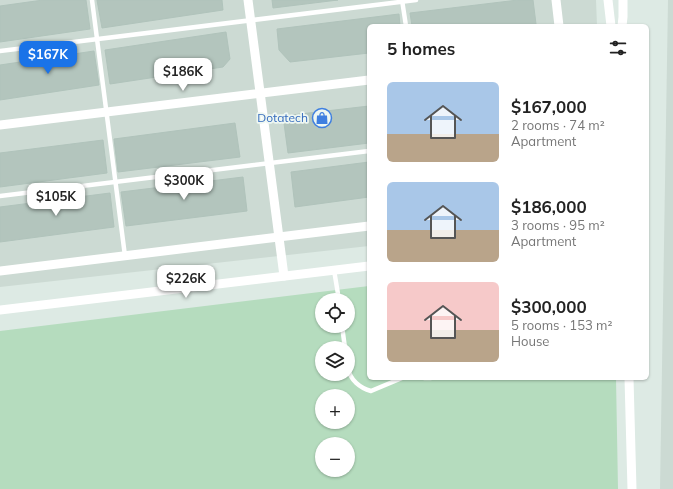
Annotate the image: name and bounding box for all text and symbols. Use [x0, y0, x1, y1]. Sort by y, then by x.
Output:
icon: filters [607, 37, 629, 59]
text: 5 homes [387, 38, 455, 59]
pin: $167K [20, 41, 76, 75]
text: $167K [28, 46, 68, 62]
pin: $186K [155, 58, 211, 92]
text: $186K [163, 63, 203, 79]
text: $167,000 [511, 96, 587, 117]
icon: home [419, 98, 467, 146]
shop icon: Dotatech [311, 107, 333, 129]
place label: Dotatech [257, 110, 308, 125]
text: 2 rooms · 74 m² [511, 117, 605, 133]
text: Apartment [511, 133, 576, 149]
pin: $300K [156, 167, 212, 201]
text: $300K [164, 172, 204, 188]
pin: $105K [28, 183, 84, 217]
text: $105K [36, 188, 76, 204]
text: $186,000 [511, 196, 587, 217]
icon: home [419, 198, 467, 246]
text: 3 rooms · 95 m² [511, 217, 605, 233]
text: Apartment [511, 233, 576, 249]
pin: $226K [158, 265, 214, 299]
text: $226K [166, 270, 206, 286]
map controls [315, 293, 355, 477]
button: locate [315, 293, 355, 333]
text: $300,000 [511, 296, 587, 317]
icon: home [419, 298, 467, 346]
text: 5 rooms · 153 m² [511, 317, 612, 333]
text: House [511, 333, 549, 349]
button: layers [315, 341, 355, 381]
button: + [315, 389, 355, 429]
button: − [315, 437, 355, 477]

